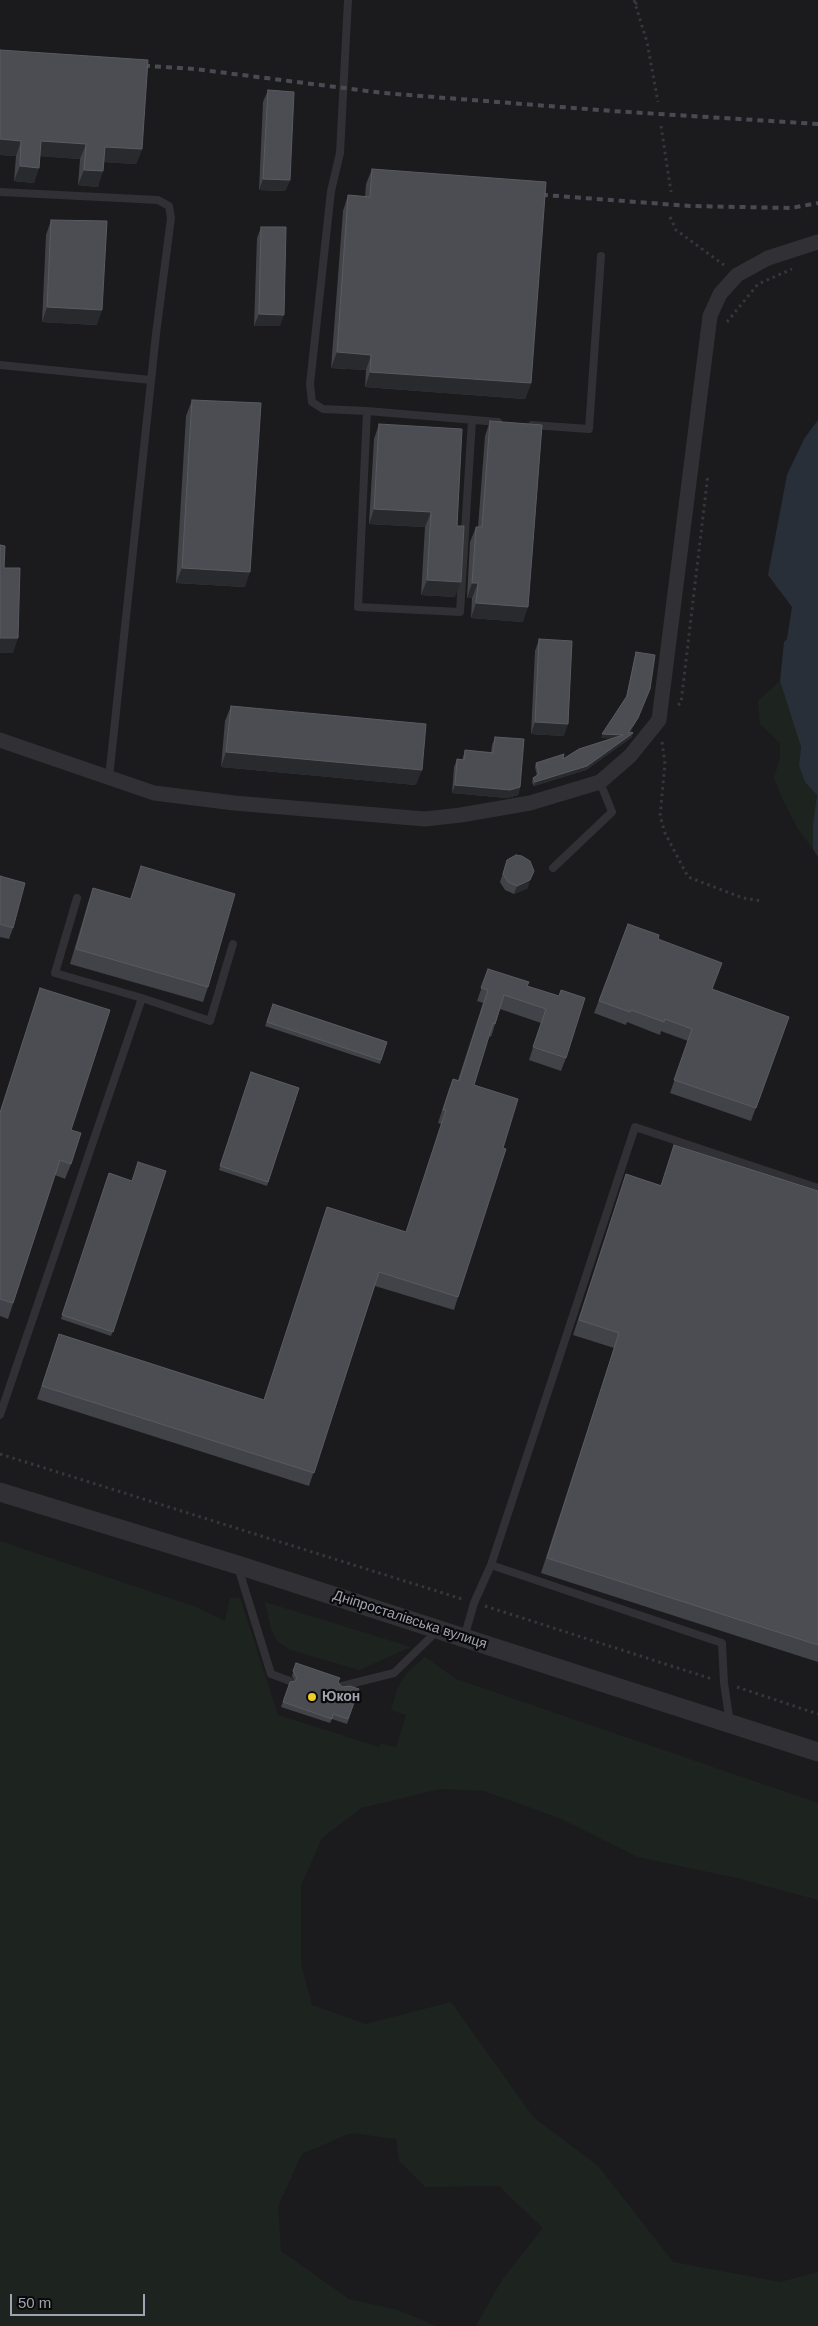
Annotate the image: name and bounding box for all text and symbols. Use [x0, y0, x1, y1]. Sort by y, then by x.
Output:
street label: Дніпросталівська вулиця [331, 1587, 489, 1653]
place label: Юкон [322, 1689, 360, 1705]
marker: Юкон [306, 1691, 318, 1703]
scale bar [12, 2284, 148, 2316]
text: 50 m [18, 2294, 51, 2311]

